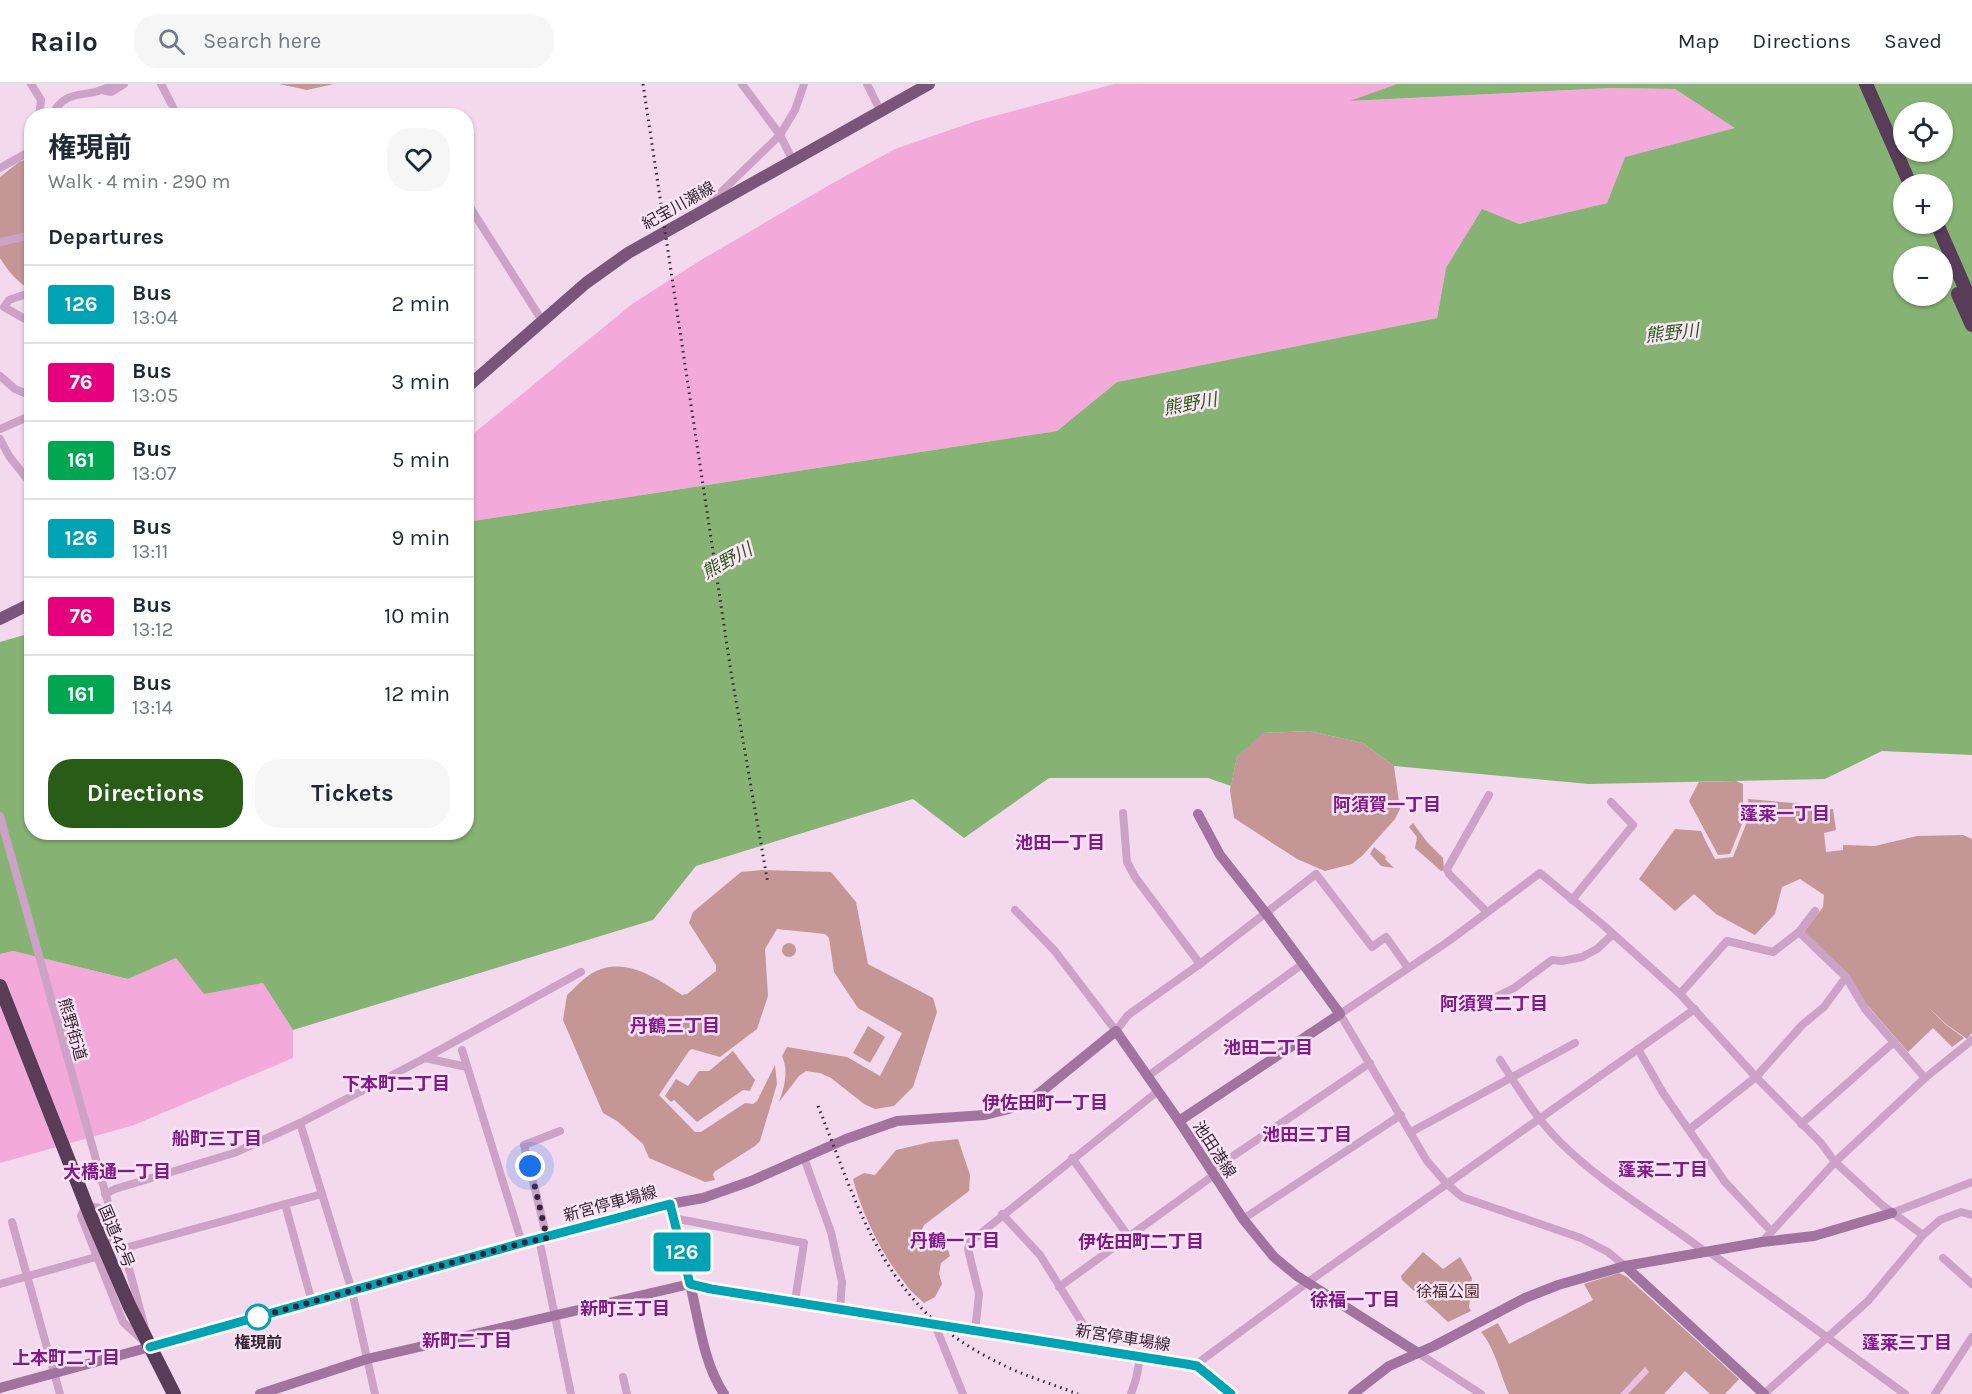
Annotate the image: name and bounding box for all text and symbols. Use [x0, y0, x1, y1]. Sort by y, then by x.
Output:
search box [134, 14, 554, 68]
text: Railo [30, 25, 98, 58]
icon: search [155, 25, 188, 58]
text: Search here [203, 28, 321, 54]
text: Map [1678, 29, 1719, 53]
text: Directions [1752, 29, 1851, 53]
text: Saved [1884, 29, 1942, 53]
map controls [1893, 102, 1953, 306]
button: locate [1893, 102, 1953, 162]
button: heart [387, 128, 450, 191]
text: 権現前 [48, 131, 132, 164]
text: Walk · 4 min · 290 m [48, 170, 230, 193]
button: + [1893, 174, 1953, 234]
street label: 紀宝川瀬線 [639, 178, 718, 233]
text: Departures [48, 224, 164, 250]
button: − [1893, 246, 1953, 306]
text: Bus [132, 280, 172, 306]
text: 2 min [392, 291, 450, 317]
text: 126 [65, 292, 97, 316]
text: 13:04 [132, 306, 178, 329]
water label: 熊野川 [1644, 319, 1702, 347]
text: Bus [132, 358, 172, 384]
text: 3 min [391, 369, 450, 395]
text: 76 [69, 370, 93, 394]
text: 13:05 [132, 384, 178, 407]
water label: 熊野川 [1162, 388, 1220, 420]
text: Bus [132, 436, 172, 462]
text: 5 min [392, 447, 450, 473]
text: 161 [67, 448, 95, 472]
text: 13:07 [132, 462, 176, 485]
text: Bus [132, 514, 172, 540]
text: 9 min [392, 525, 450, 551]
text: 126 [65, 526, 97, 550]
water label: 熊野川 [698, 537, 758, 584]
text: 13:11 [132, 540, 168, 563]
text: Bus [132, 592, 172, 618]
text: 10 min [384, 603, 450, 629]
text: 76 [69, 604, 93, 628]
text: 13:12 [132, 618, 173, 641]
text: Bus [132, 670, 172, 696]
text: 12 min [384, 681, 450, 707]
text: 161 [67, 682, 95, 706]
text: 13:14 [132, 696, 173, 719]
button: Directions [48, 759, 243, 828]
button: Tickets [255, 759, 450, 828]
district label: 阿須賀一丁目 [1333, 794, 1441, 816]
district label: 蓬莱一丁目 [1740, 803, 1830, 825]
district label: 池田一丁目 [1015, 832, 1105, 854]
district label: 阿須賀二丁目 [1440, 993, 1548, 1015]
street label: 熊野街道 [55, 996, 90, 1063]
district label: 丹鶴三丁目 [630, 1015, 720, 1037]
district label: 池田二丁目 [1223, 1037, 1313, 1059]
district label: 下本町二丁目 [342, 1073, 450, 1095]
district label: 伊佐田町一丁目 [982, 1092, 1108, 1114]
street label: 池田港線 [1189, 1117, 1240, 1181]
district label: 池田三丁目 [1262, 1124, 1352, 1146]
district label: 船町三丁目 [172, 1128, 262, 1150]
your location [515, 1151, 545, 1181]
district label: 蓬莱二丁目 [1618, 1159, 1708, 1181]
district label: 大橋通一丁目 [63, 1161, 171, 1183]
street label: 新宮停車場線 [561, 1182, 659, 1225]
street label: 国道42号 [95, 1202, 138, 1270]
district label: 丹鶴一丁目 [910, 1230, 1000, 1252]
district label: 伊佐田町二丁目 [1078, 1231, 1204, 1253]
line badge: 126 [648, 1232, 716, 1272]
text: 126 [666, 1240, 698, 1264]
park label: 徐福公園 [1416, 1282, 1480, 1301]
district label: 徐福一丁目 [1310, 1289, 1400, 1311]
district label: 新町三丁目 [580, 1298, 670, 1320]
marker: 権現前 [245, 1304, 271, 1330]
street label: 新宮停車場線 [1074, 1321, 1172, 1354]
district label: 新町二丁目 [422, 1330, 512, 1352]
district label: 蓬莱三丁目 [1862, 1332, 1952, 1354]
place label: 権現前 [234, 1333, 282, 1352]
district label: 上本町二丁目 [12, 1347, 120, 1369]

